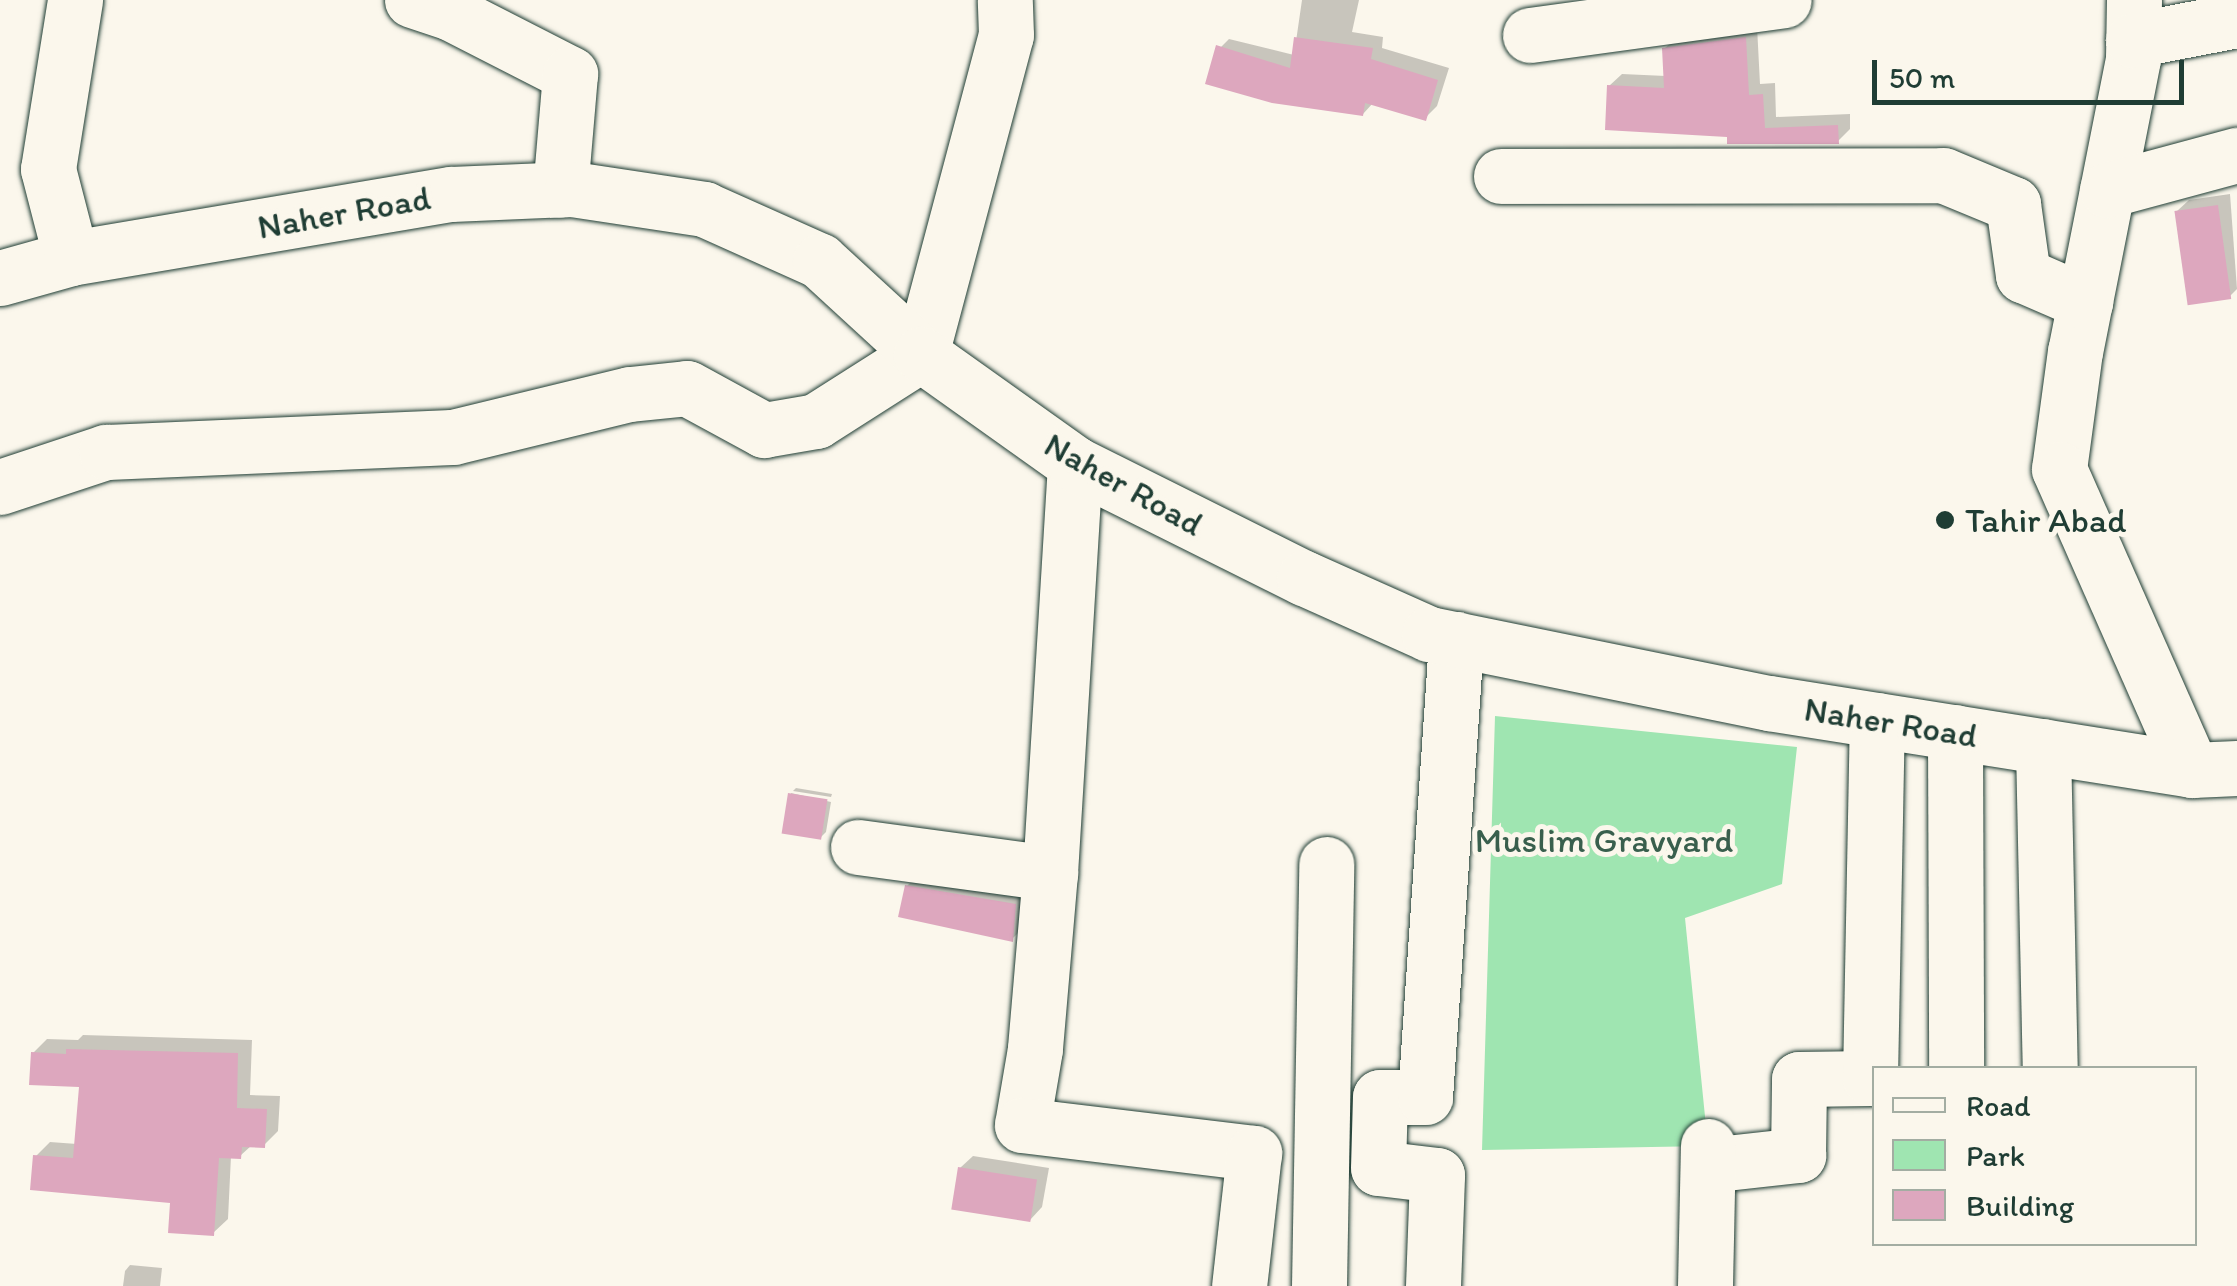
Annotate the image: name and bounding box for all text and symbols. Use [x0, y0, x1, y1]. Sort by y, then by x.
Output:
scale bar [1877, 40, 2190, 102]
text: 50 m [1889, 59, 1955, 96]
street label: Naher Road [255, 176, 433, 248]
street label: Naher Road [1038, 424, 1210, 544]
place label: Tahir Abad [1965, 499, 2126, 541]
marker: Tahir Abad [1934, 509, 1956, 531]
street label: Naher Road [1802, 688, 1980, 756]
park label: Muslim Gravyard [1475, 819, 1733, 861]
legend [1872, 1066, 2197, 1246]
text: Road [1966, 1087, 2031, 1124]
text: Park [1966, 1137, 2025, 1174]
text: Building [1966, 1187, 2074, 1224]

